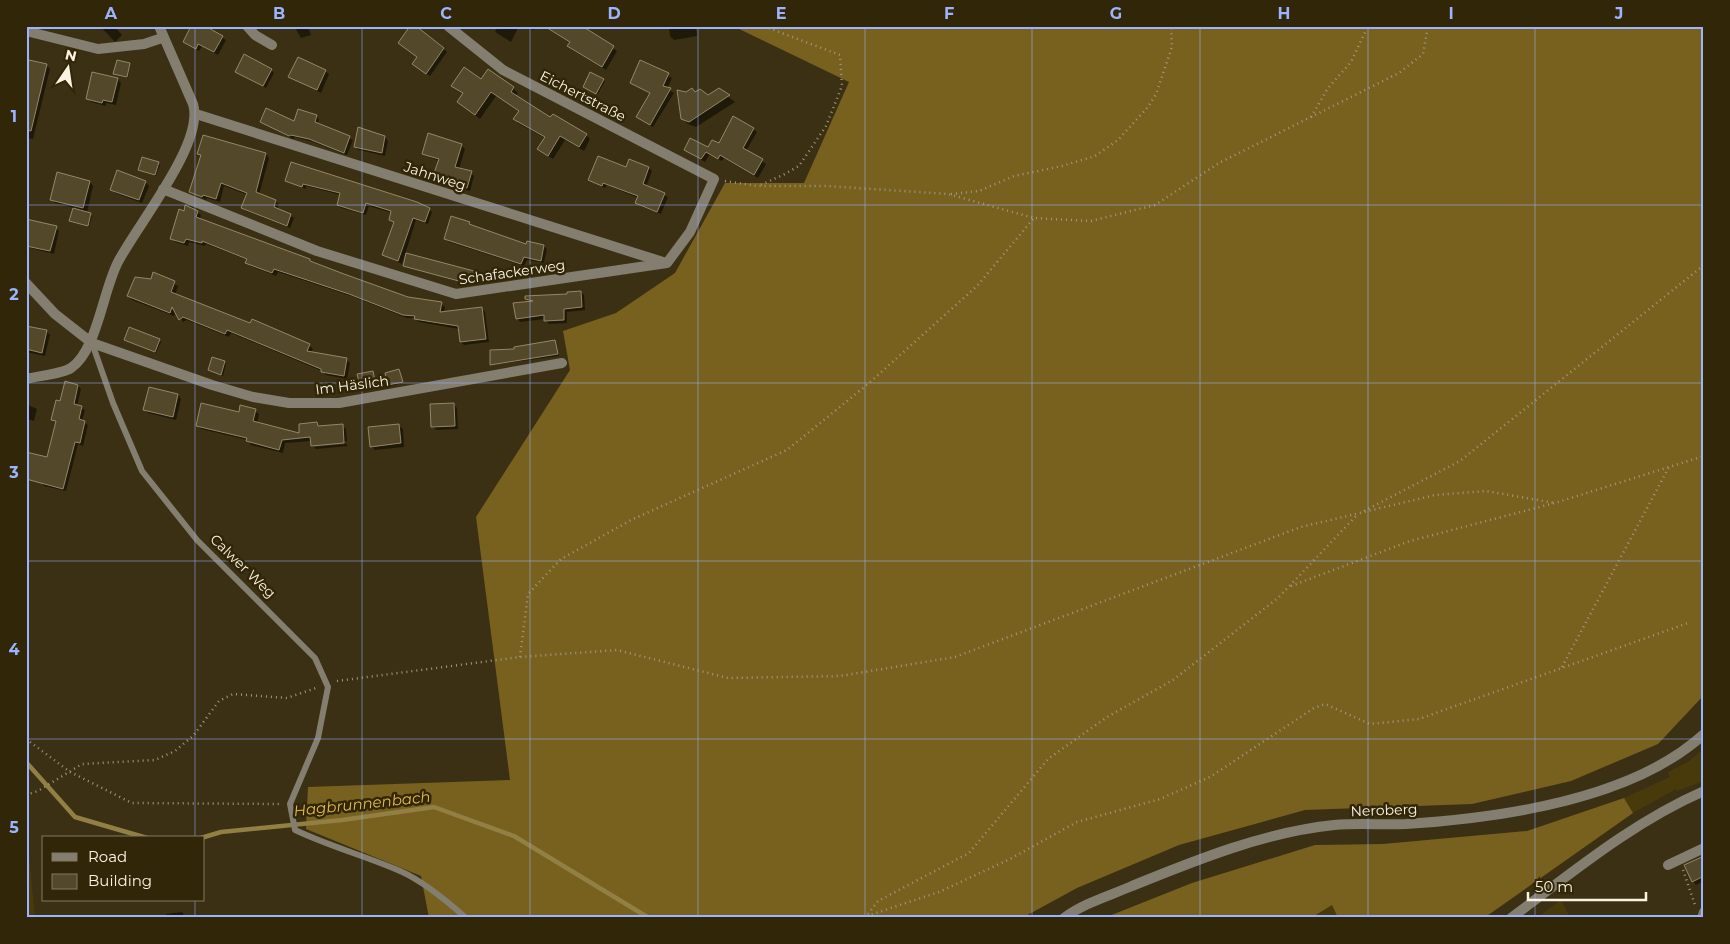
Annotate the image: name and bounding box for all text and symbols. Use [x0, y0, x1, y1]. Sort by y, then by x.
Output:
text: A [104, 4, 118, 23]
text: B [273, 4, 285, 23]
text: C [440, 4, 452, 23]
text: D [607, 4, 621, 23]
text: E [776, 4, 786, 23]
text: F [944, 4, 954, 23]
text: G [1110, 4, 1122, 23]
text: H [1278, 4, 1290, 23]
text: I [1448, 4, 1454, 23]
text: J [1614, 4, 1623, 23]
north arrow [42, 42, 92, 92]
text: N [63, 45, 78, 65]
street label: Eichertstraße [537, 67, 629, 125]
text: 1 [11, 107, 17, 126]
street label: Jahnweg [401, 157, 468, 194]
street label: Schafackerweg [458, 256, 566, 288]
text: 2 [9, 285, 19, 304]
street label: Im Häslich [314, 372, 390, 398]
text: 3 [8, 463, 19, 482]
street label: Calwer Weg [206, 530, 280, 602]
text: 4 [8, 640, 20, 659]
water label: Hagbrunnenbach [293, 787, 431, 820]
street label: Neroberg [1350, 800, 1418, 820]
text: 5 [9, 818, 19, 837]
legend [42, 836, 205, 902]
text: Road [88, 847, 127, 866]
scale bar [1528, 869, 1645, 901]
text: Building [88, 871, 152, 890]
text: 50 m [1535, 877, 1573, 896]

